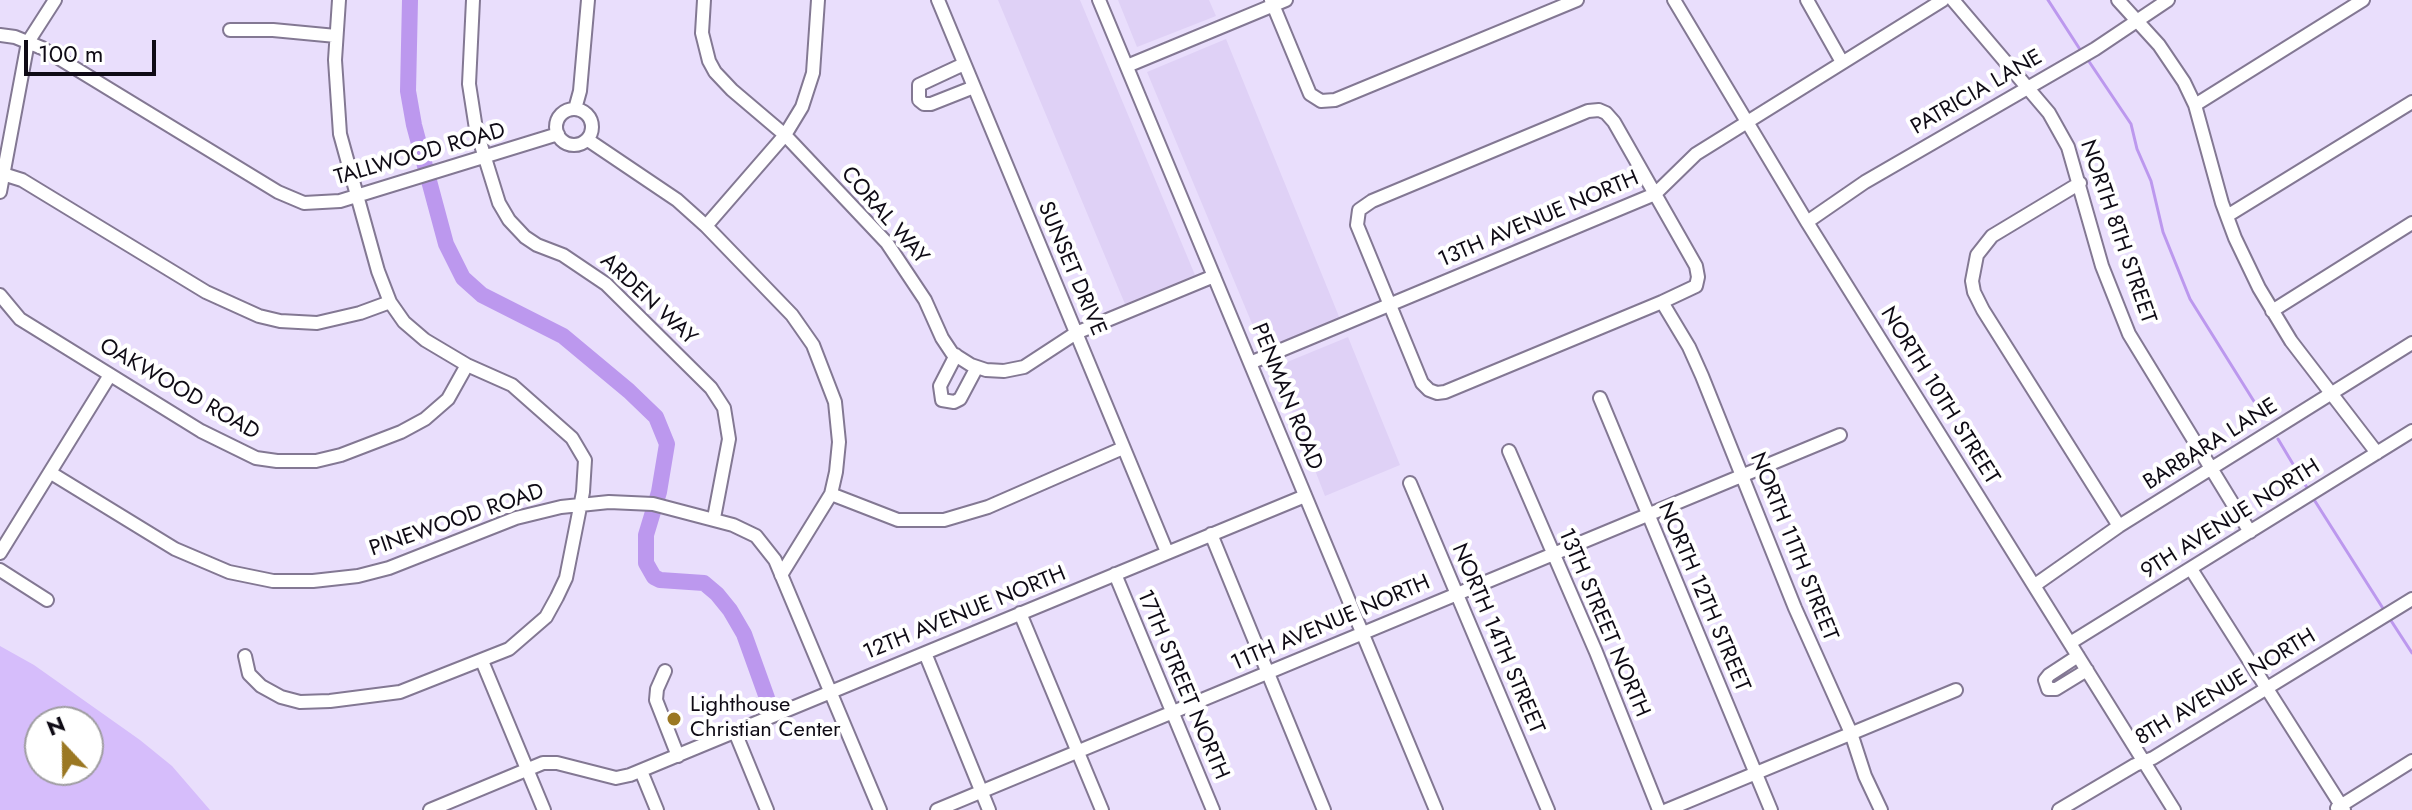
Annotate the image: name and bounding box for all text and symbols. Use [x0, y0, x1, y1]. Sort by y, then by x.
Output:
scale bar [28, 24, 160, 74]
text: 100 m [38, 36, 104, 71]
street label: PATRICIA LANE [1907, 45, 2047, 141]
street label: TALLWOOD ROAD [332, 118, 508, 192]
street label: NORTH 8TH STREET [2073, 137, 2161, 327]
street label: CORAL WAY [834, 162, 934, 270]
street label: 13TH AVENUE NORTH [1435, 166, 1643, 274]
street label: SUNSET DRIVE [1031, 198, 1111, 340]
street label: ARDEN WAY [594, 249, 702, 351]
street label: NORTH 10TH STREET [1874, 303, 2004, 489]
street label: PENMAN ROAD [1245, 320, 1327, 474]
street label: OAKWOOD ROAD [94, 333, 264, 447]
street label: BARBARA LANE [2139, 393, 2283, 497]
street label: NORTH 11TH STREET [1743, 449, 1843, 645]
street label: 9TH AVENUE NORTH [2137, 454, 2325, 586]
street label: PINEWOOD ROAD [366, 479, 548, 563]
street label: NORTH 12TH STREET [1651, 498, 1755, 696]
street label: 13TH STREET NORTH [1551, 525, 1655, 721]
street label: NORTH 14TH STREET [1445, 540, 1549, 738]
street label: 12TH AVENUE NORTH [860, 561, 1070, 667]
street label: 11TH AVENUE NORTH [1228, 570, 1434, 678]
street label: 17TH STREET NORTH [1130, 586, 1234, 784]
street label: 8TH AVENUE NORTH [2131, 624, 2321, 752]
place label: Lighthouse Christian Center [690, 693, 841, 744]
north arrow [24, 706, 104, 786]
text: N [42, 707, 70, 744]
marker: Lighthouse Christian Center [665, 710, 683, 728]

